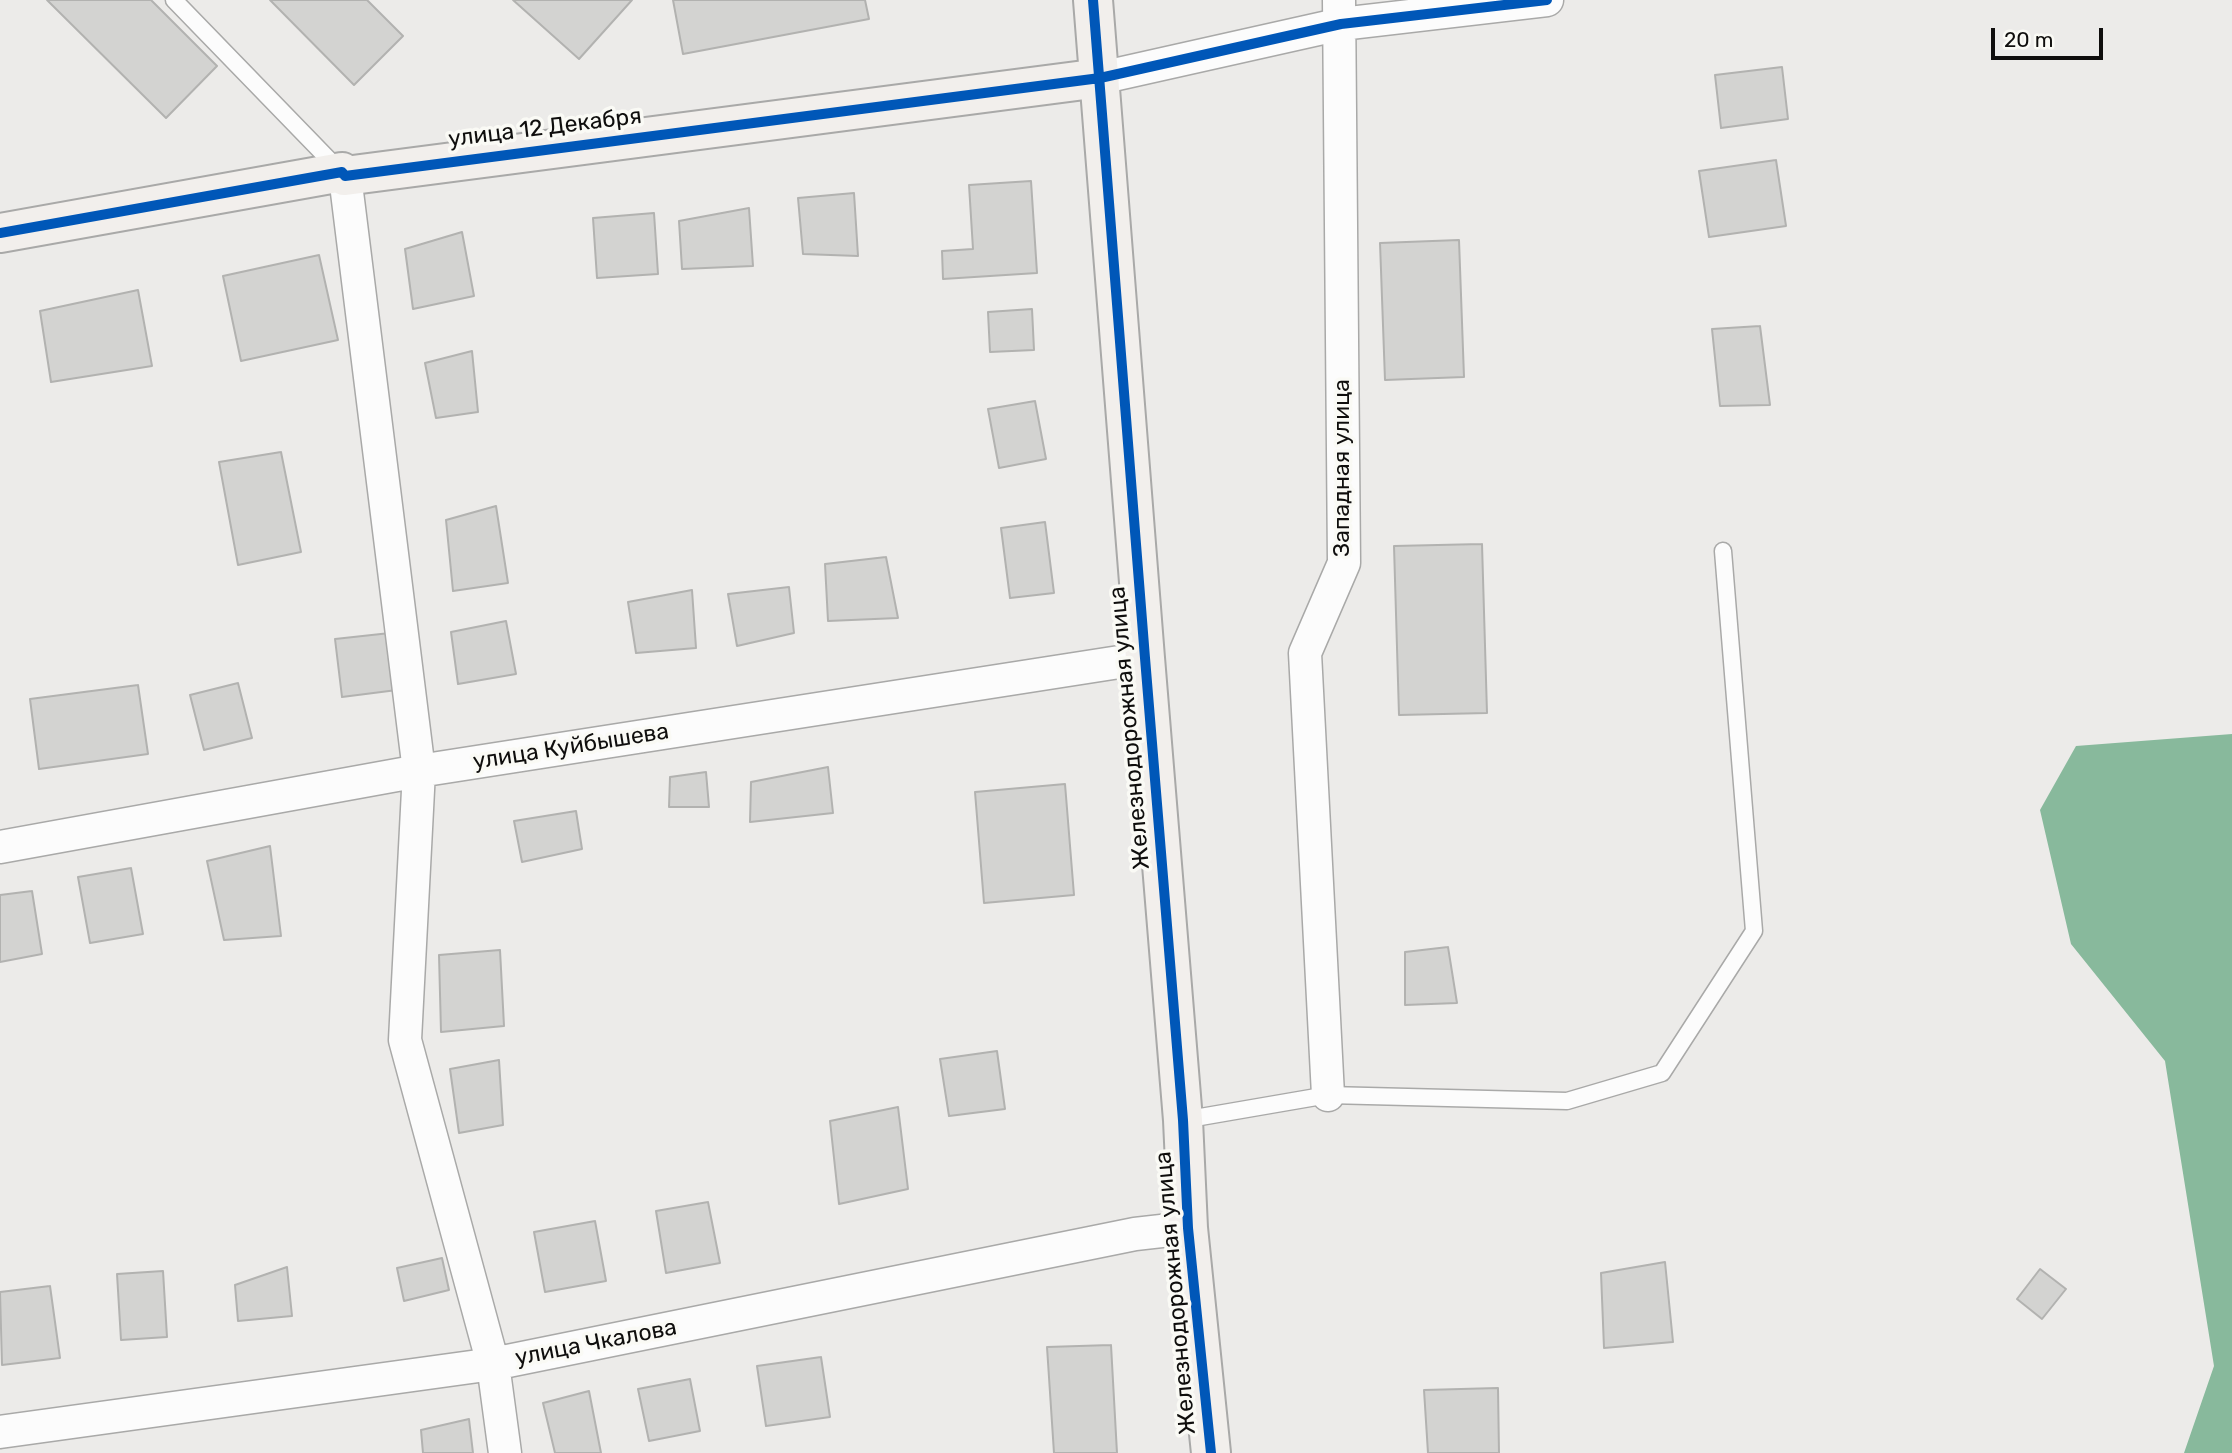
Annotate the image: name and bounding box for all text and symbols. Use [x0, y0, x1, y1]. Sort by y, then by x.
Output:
scale bar [1994, 14, 2106, 58]
text: 20 m [2004, 27, 2053, 52]
street label: улица 12 Декабря [447, 102, 643, 154]
street label: Западная улица [1328, 379, 1356, 557]
street label: Железнодорожная улица [1104, 585, 1156, 871]
street label: улица Куйбышева [471, 718, 671, 776]
street label: Железнодорожная улица [1150, 1150, 1202, 1436]
street label: улица Чкалова [513, 1314, 679, 1372]

